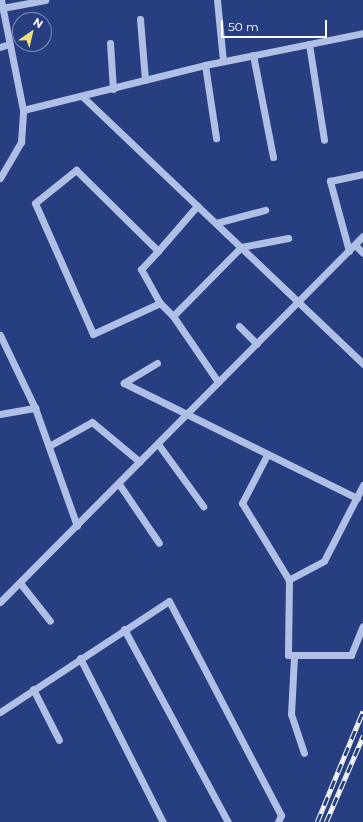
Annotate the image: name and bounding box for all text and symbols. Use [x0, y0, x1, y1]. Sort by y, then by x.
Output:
north arrow [12, 12, 52, 52]
scale bar [223, 12, 329, 38]
text: N [31, 15, 46, 31]
text: 50 m [228, 19, 259, 34]

